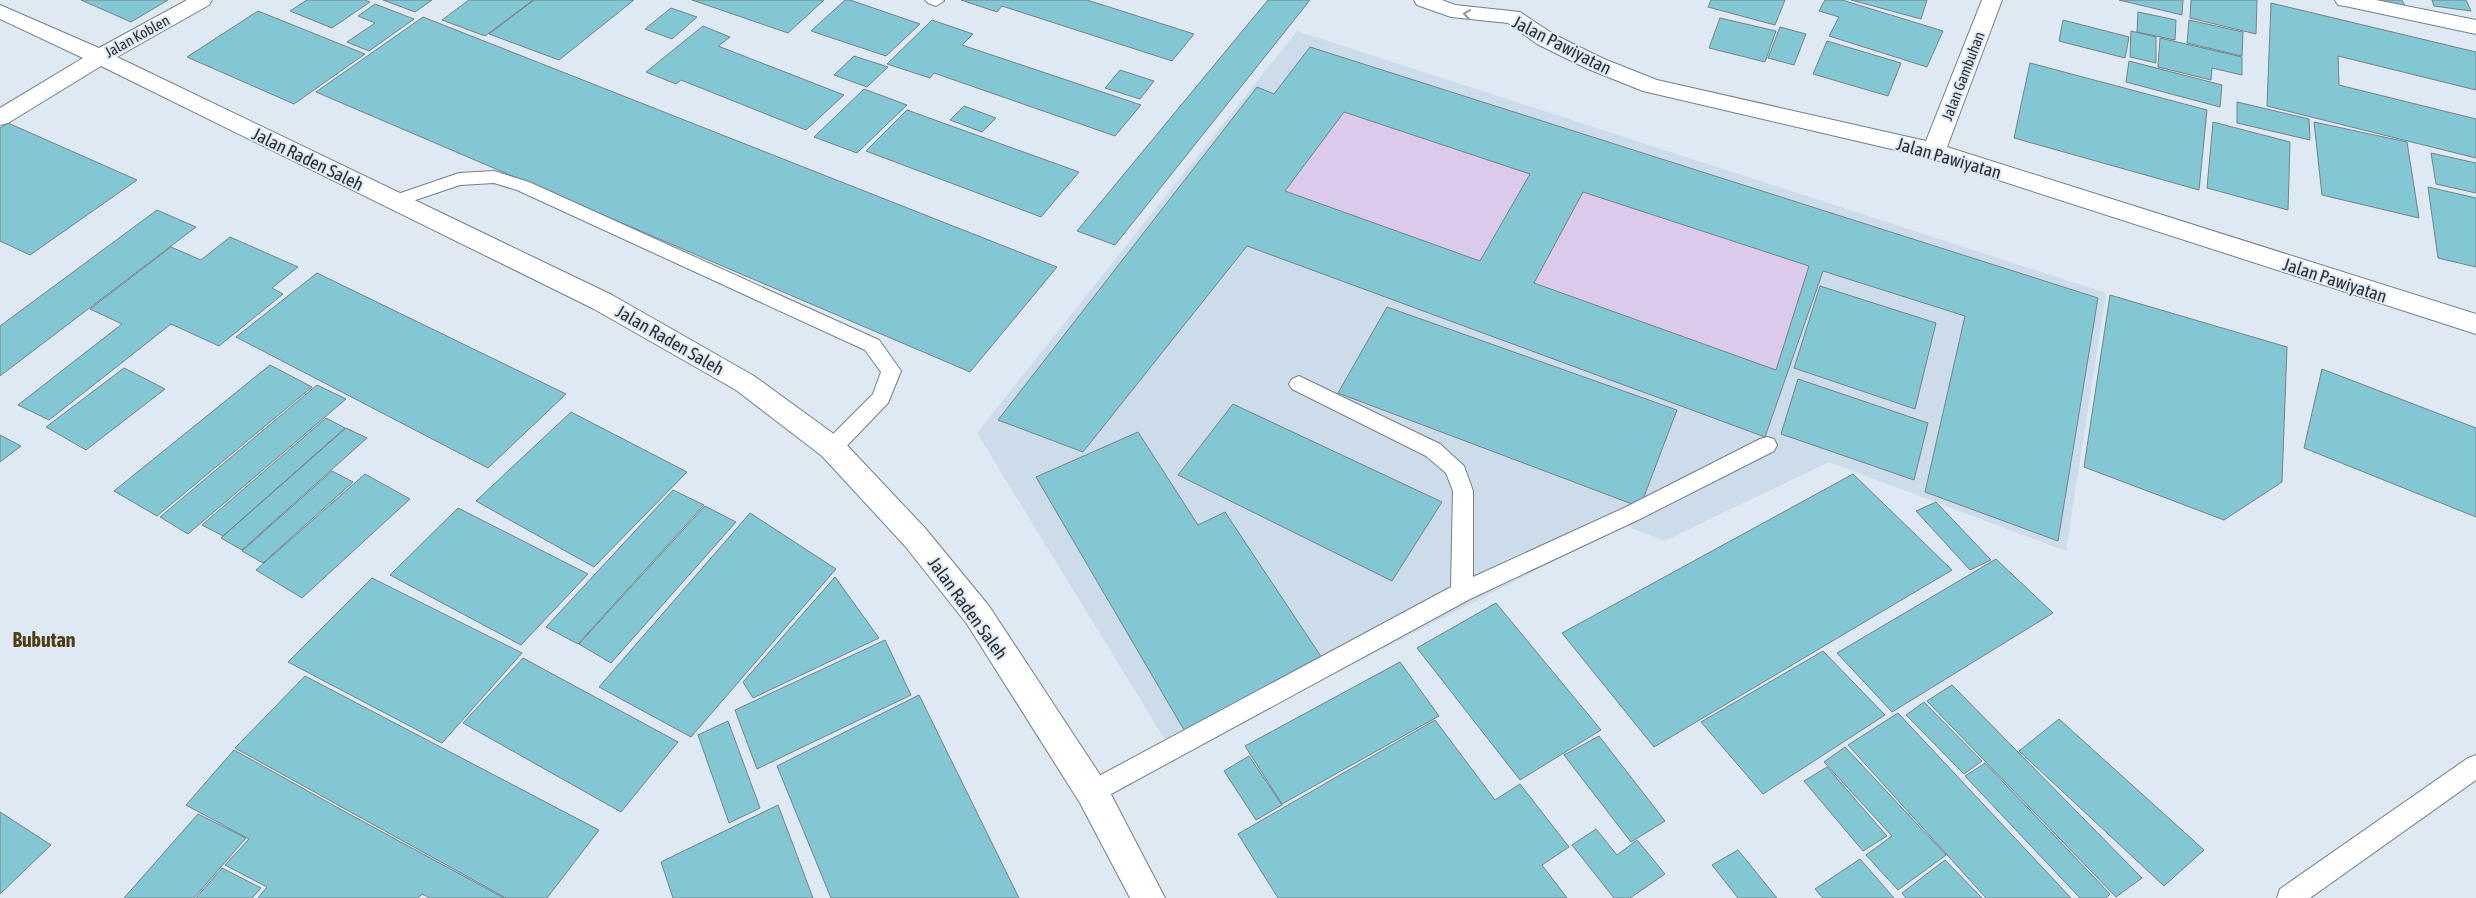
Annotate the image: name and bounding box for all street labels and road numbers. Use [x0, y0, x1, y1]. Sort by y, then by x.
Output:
street label: Jalan Koblen [102, 11, 172, 61]
street label: Jalan Pawiyatan [1509, 11, 1615, 79]
street label: Jalan Gambuhan [1938, 29, 1988, 123]
street label: Jalan Raden Saleh [249, 123, 367, 195]
street label: Jalan Pawiyatan [1894, 133, 2004, 183]
street label: Jalan Pawiyatan [2280, 253, 2390, 307]
street label: Jalan Raden Saleh [612, 301, 728, 379]
street label: Jalan Raden Saleh [924, 553, 1012, 663]

